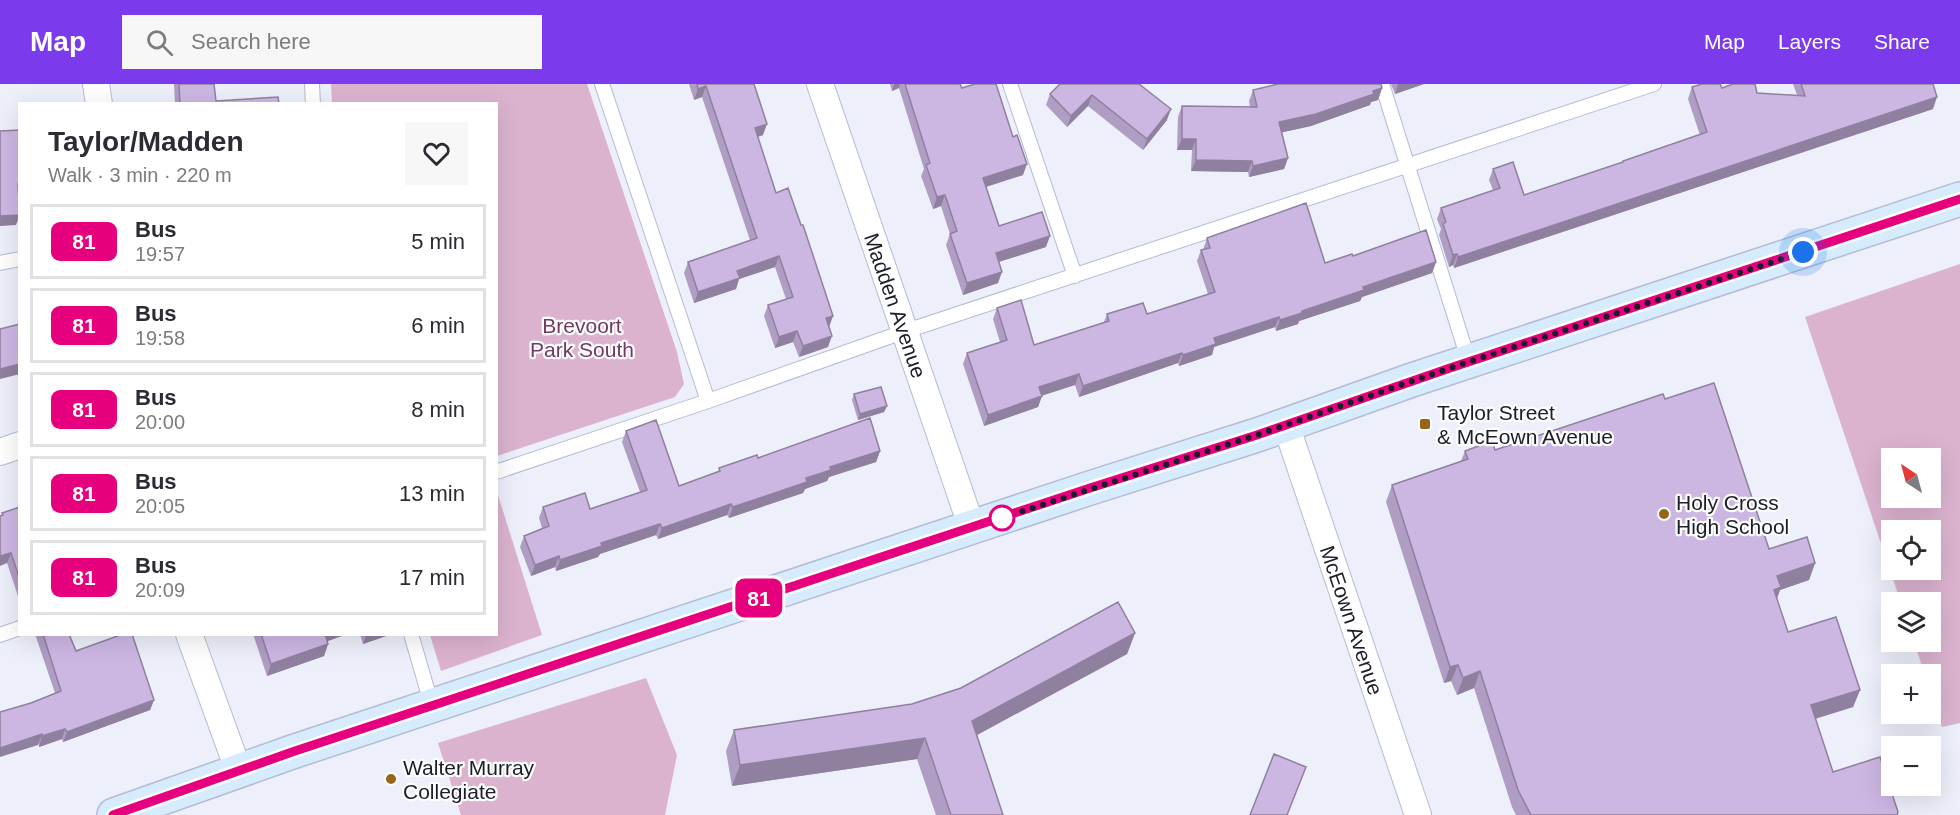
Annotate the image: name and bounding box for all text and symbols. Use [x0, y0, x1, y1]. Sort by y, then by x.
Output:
search box [122, 15, 542, 69]
text: Map [30, 26, 86, 57]
icon: search [143, 26, 176, 59]
text: Search here [191, 29, 311, 54]
text: Map [1704, 30, 1745, 53]
text: Layers [1778, 30, 1841, 53]
text: Share [1874, 30, 1930, 53]
button: heart [405, 122, 468, 185]
text: Taylor/Madden [48, 126, 244, 157]
text: Walk · 3 min · 220 m [48, 164, 232, 186]
text: Bus [135, 217, 177, 242]
text: 5 min [411, 229, 465, 254]
text: 81 [72, 230, 96, 253]
street label: Madden Avenue [860, 230, 931, 381]
your location [1788, 237, 1818, 267]
text: 19:57 [135, 243, 185, 265]
text: Bus [135, 301, 177, 326]
text: 6 min [411, 313, 465, 338]
text: 81 [72, 314, 96, 337]
park label: Brevoort Park South [530, 314, 634, 361]
text: 19:58 [135, 327, 185, 349]
text: Bus [135, 385, 177, 410]
text: 8 min [411, 397, 465, 422]
text: 81 [72, 398, 96, 421]
place label: Taylor Street & McEown Avenue [1437, 401, 1613, 448]
text: 20:00 [135, 411, 185, 433]
marker: Taylor Street & McEown Avenue [1418, 417, 1432, 431]
north arrow [1881, 448, 1941, 508]
map controls [1881, 448, 1941, 796]
text: Bus [135, 469, 177, 494]
text: 13 min [399, 481, 465, 506]
text: 81 [72, 482, 96, 505]
place label: Holy Cross High School [1676, 491, 1789, 538]
text: 20:05 [135, 495, 185, 517]
unlabelled marker [989, 505, 1015, 531]
marker: Holy Cross High School [1657, 507, 1671, 521]
button: locate [1881, 520, 1941, 580]
street label: McEown Avenue [1316, 542, 1388, 698]
text: Bus [135, 553, 177, 578]
text: 17 min [399, 565, 465, 590]
text: 81 [72, 566, 96, 589]
line badge: 81 [732, 578, 786, 618]
text: 20:09 [135, 579, 185, 601]
text: 81 [747, 587, 771, 610]
button: layers [1881, 592, 1941, 652]
button: + [1881, 664, 1941, 724]
button: − [1881, 736, 1941, 796]
place label: Walter Murray Collegiate [403, 756, 535, 803]
marker: Walter Murray Collegiate [384, 772, 398, 786]

